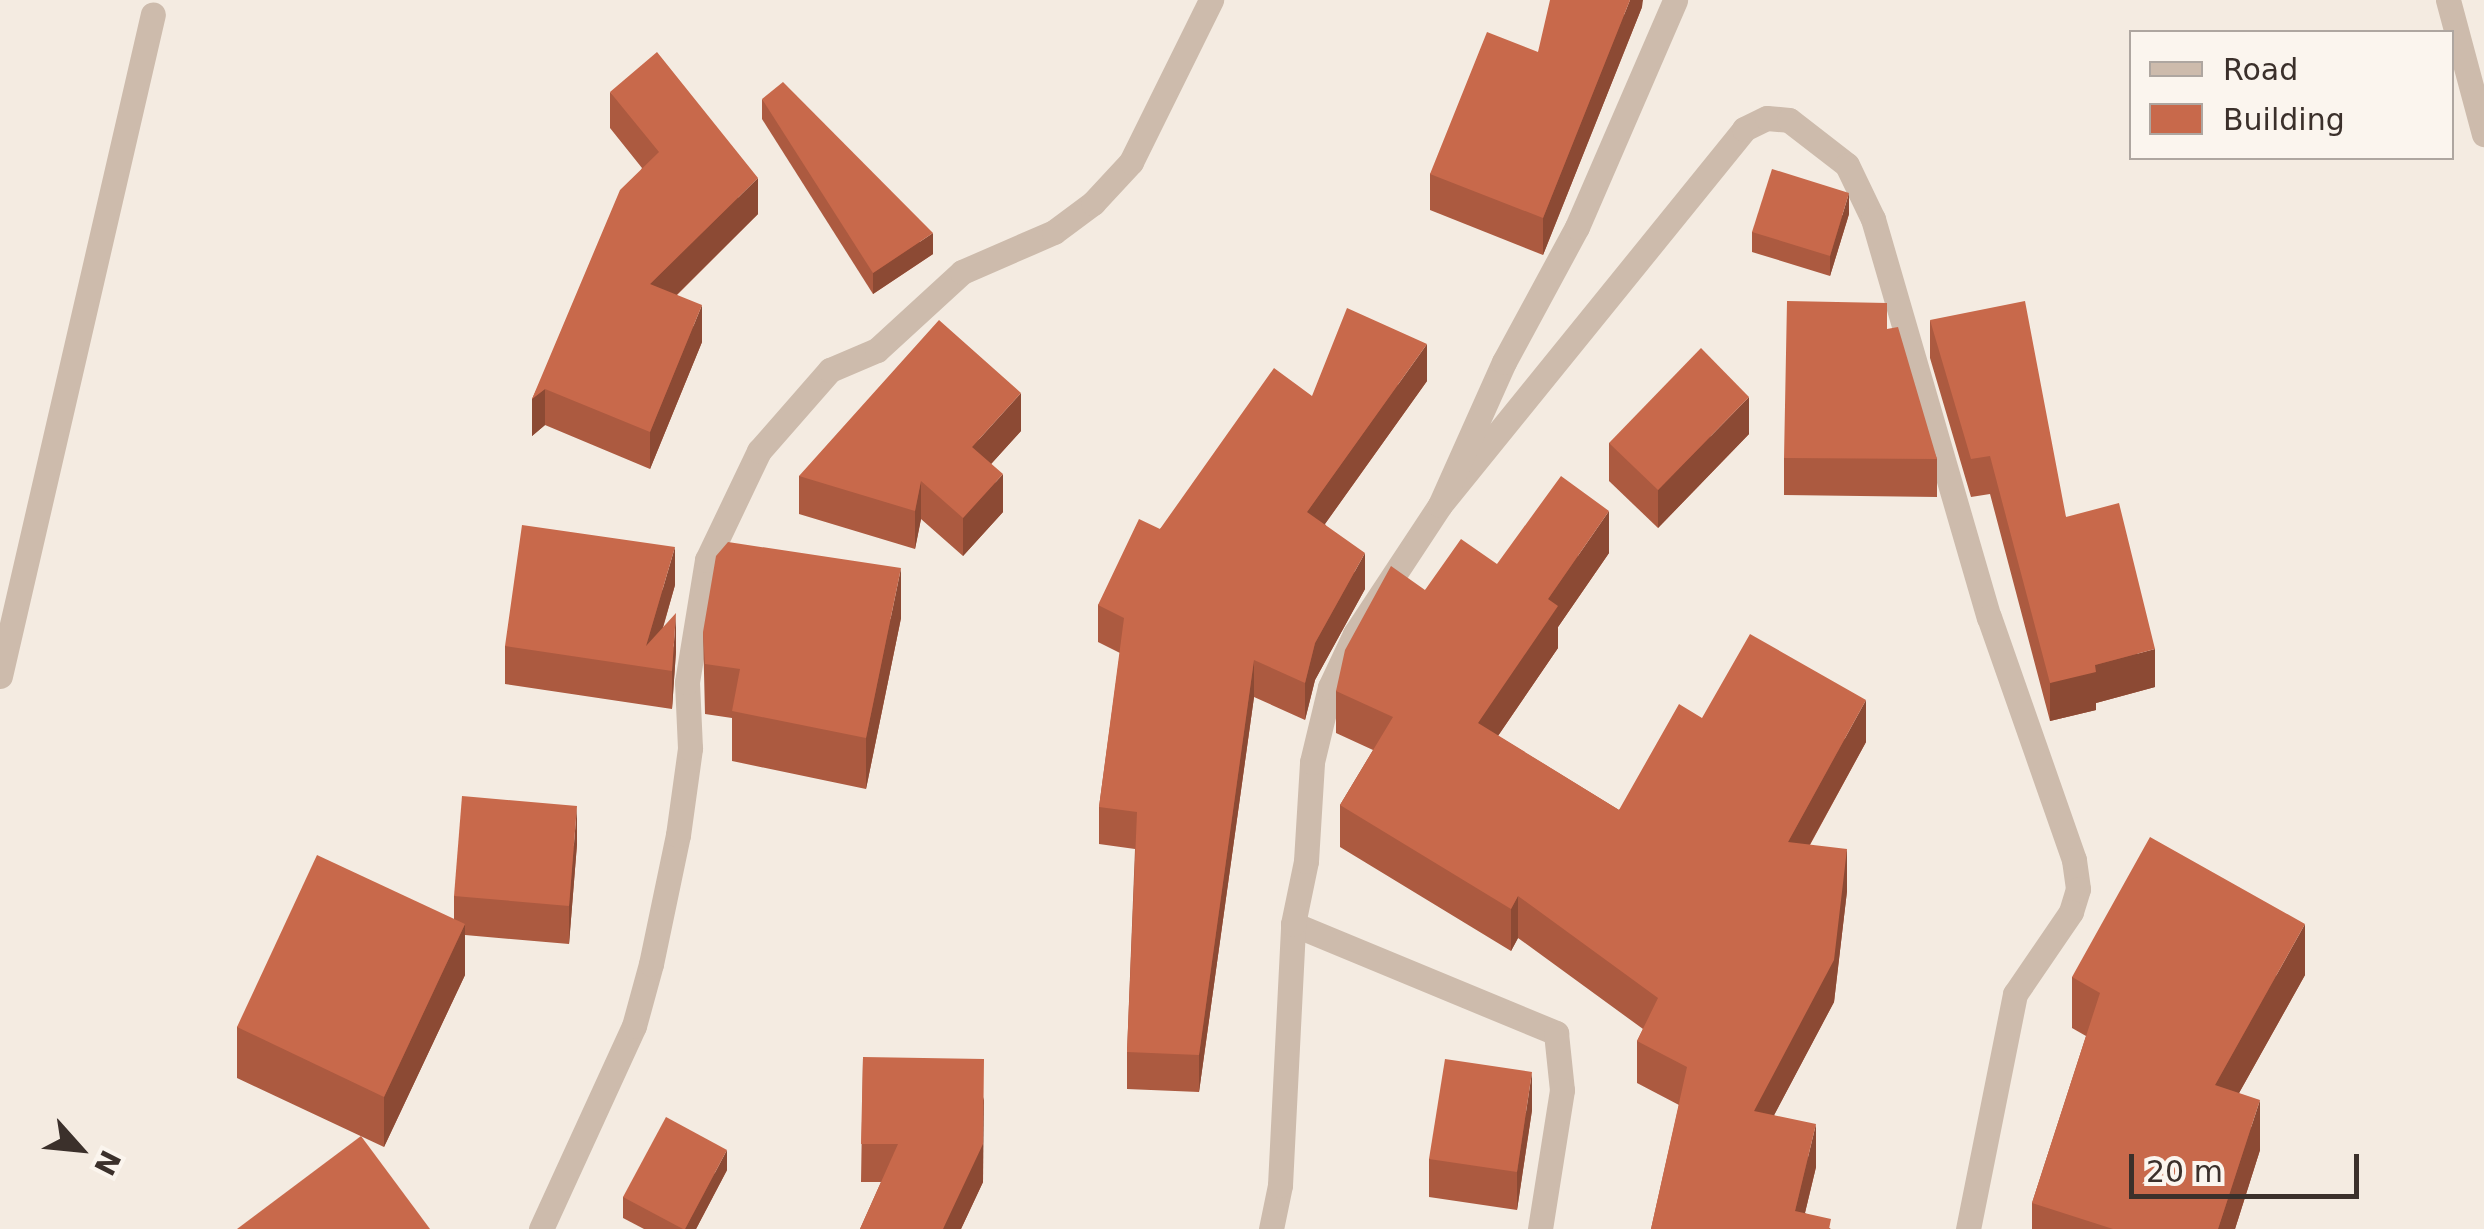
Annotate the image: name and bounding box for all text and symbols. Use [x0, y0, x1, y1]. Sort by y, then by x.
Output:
legend [2129, 30, 2454, 160]
text: Road [2223, 52, 2298, 87]
text: Building [2223, 102, 2345, 137]
north arrow [30, 1099, 130, 1199]
scale bar [2134, 1134, 2364, 1196]
text: N [87, 1145, 127, 1181]
text: 20 m [2146, 1154, 2223, 1189]

